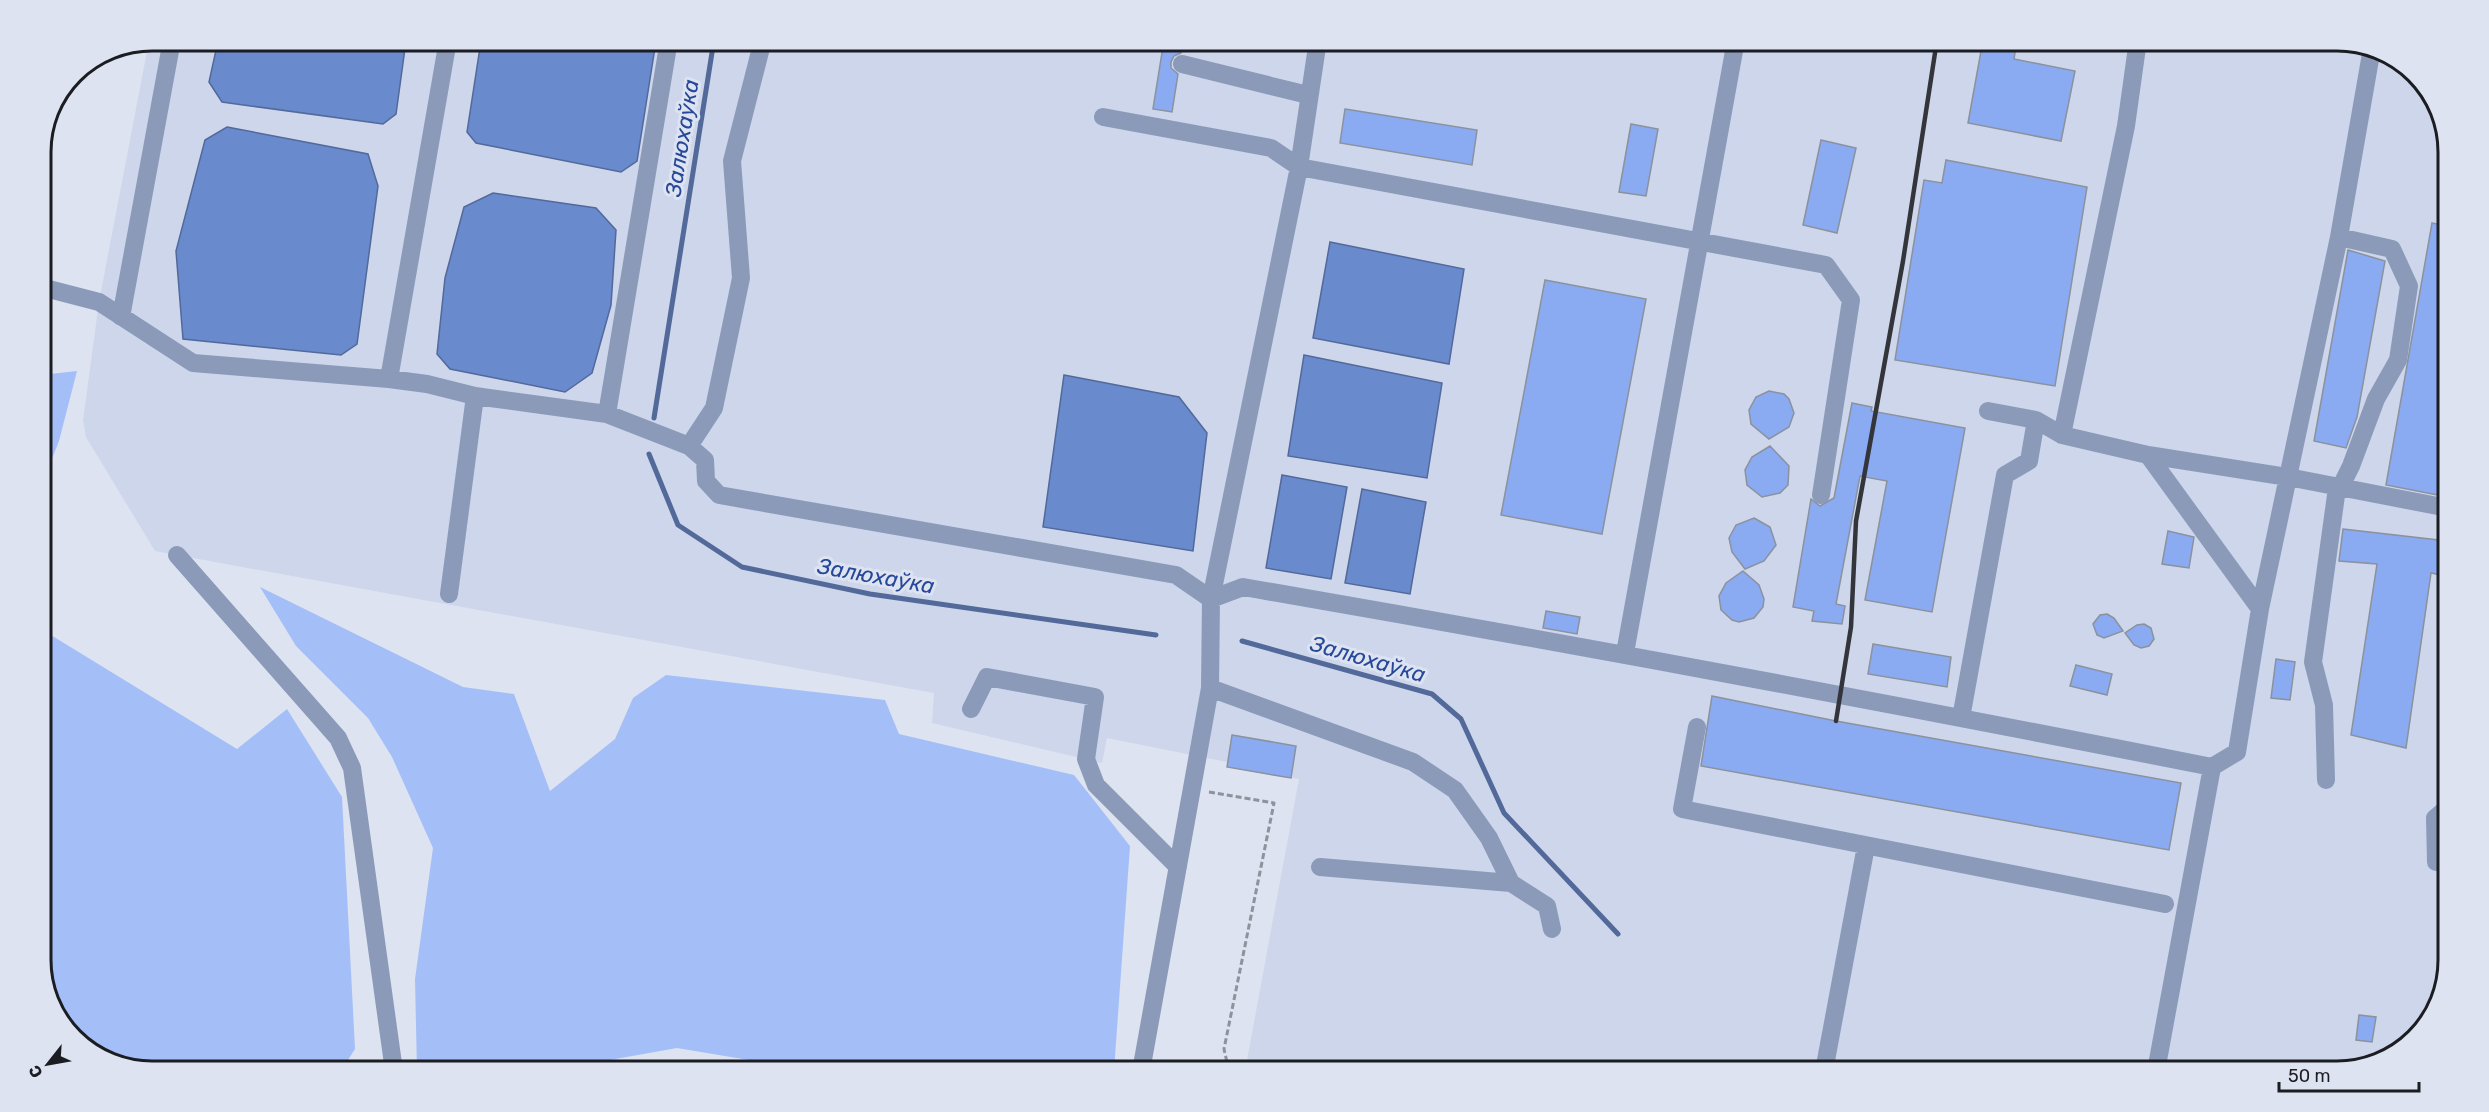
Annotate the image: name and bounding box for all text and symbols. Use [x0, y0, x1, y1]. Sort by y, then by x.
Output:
water label: Залюхаўка [659, 77, 705, 200]
water label: Залюхаўка [814, 552, 937, 600]
water label: Залюхаўка [1306, 629, 1429, 688]
north arrow [18, 1034, 78, 1094]
scale bar [2279, 1055, 2418, 1093]
text: С [25, 1062, 47, 1081]
text: 50 m [2288, 1065, 2331, 1087]

